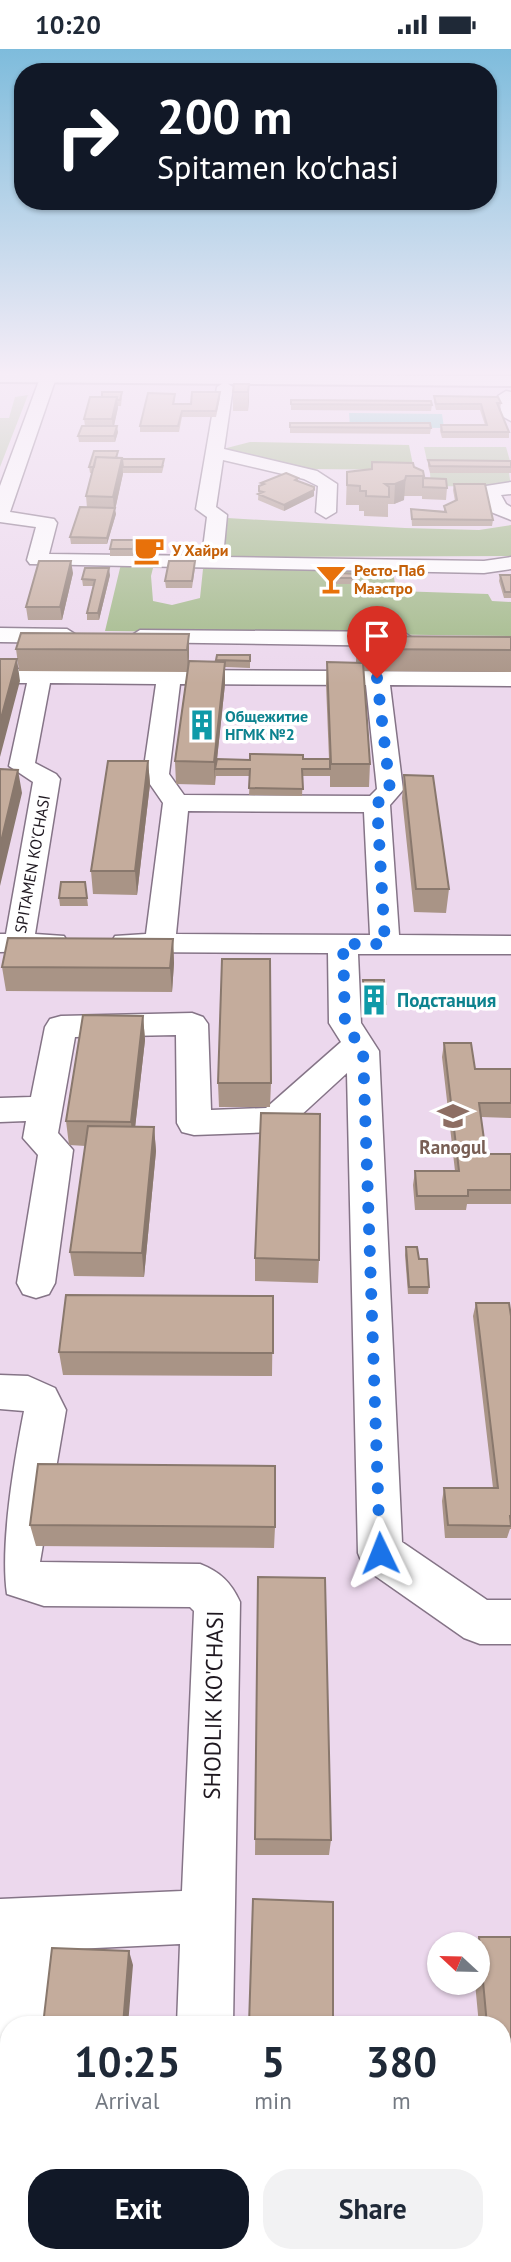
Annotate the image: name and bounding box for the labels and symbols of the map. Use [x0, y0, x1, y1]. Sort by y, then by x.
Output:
cafe icon: У Хайри [132, 533, 166, 567]
place label: У Хайри [171, 540, 229, 560]
place label: Ресто-Паб Маэстро [354, 560, 426, 598]
bar icon: Ресто-Паб Маэстро [314, 562, 348, 596]
pin [347, 606, 407, 678]
place label: Общежитие НГМК №2 [225, 706, 308, 744]
building icon: Общежитие НГМК №2 [185, 708, 219, 742]
street label: SPITAMEN KO'CHASI [10, 793, 54, 935]
building icon: Подстанция [357, 983, 391, 1017]
place label: Подстанция [397, 988, 496, 1012]
school or university icon: Ranogul [436, 1099, 470, 1133]
place label: Ranogul [419, 1135, 487, 1159]
position arrow [343, 1516, 417, 1590]
street label: SHODLIK KO'CHASI [197, 1610, 229, 1800]
north arrow [427, 1932, 490, 1995]

